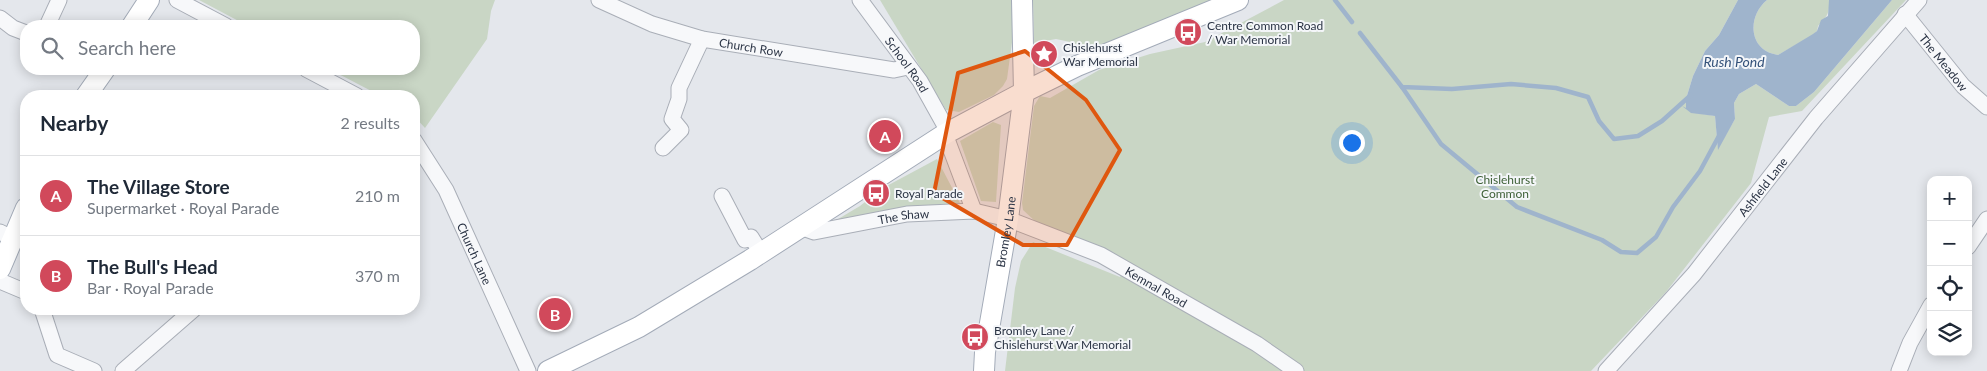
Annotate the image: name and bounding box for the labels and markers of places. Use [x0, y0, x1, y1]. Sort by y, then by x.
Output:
bus stop icon: Centre Common Road / War Memorial [1173, 17, 1203, 47]
place label: Centre Common Road / War Memorial [1207, 18, 1323, 47]
place icon: Chislehurst War Memorial [1029, 39, 1059, 69]
place label: Chislehurst War Memorial [1063, 40, 1138, 69]
pin: A [869, 117, 901, 155]
bus stop icon: Royal Parade [861, 178, 891, 208]
place label: Royal Parade [895, 186, 963, 201]
pin: B [539, 295, 571, 333]
bus stop icon: Bromley Lane / Chislehurst War Memorial [960, 322, 990, 352]
place label: Bromley Lane / Chislehurst War Memorial [994, 323, 1131, 352]

